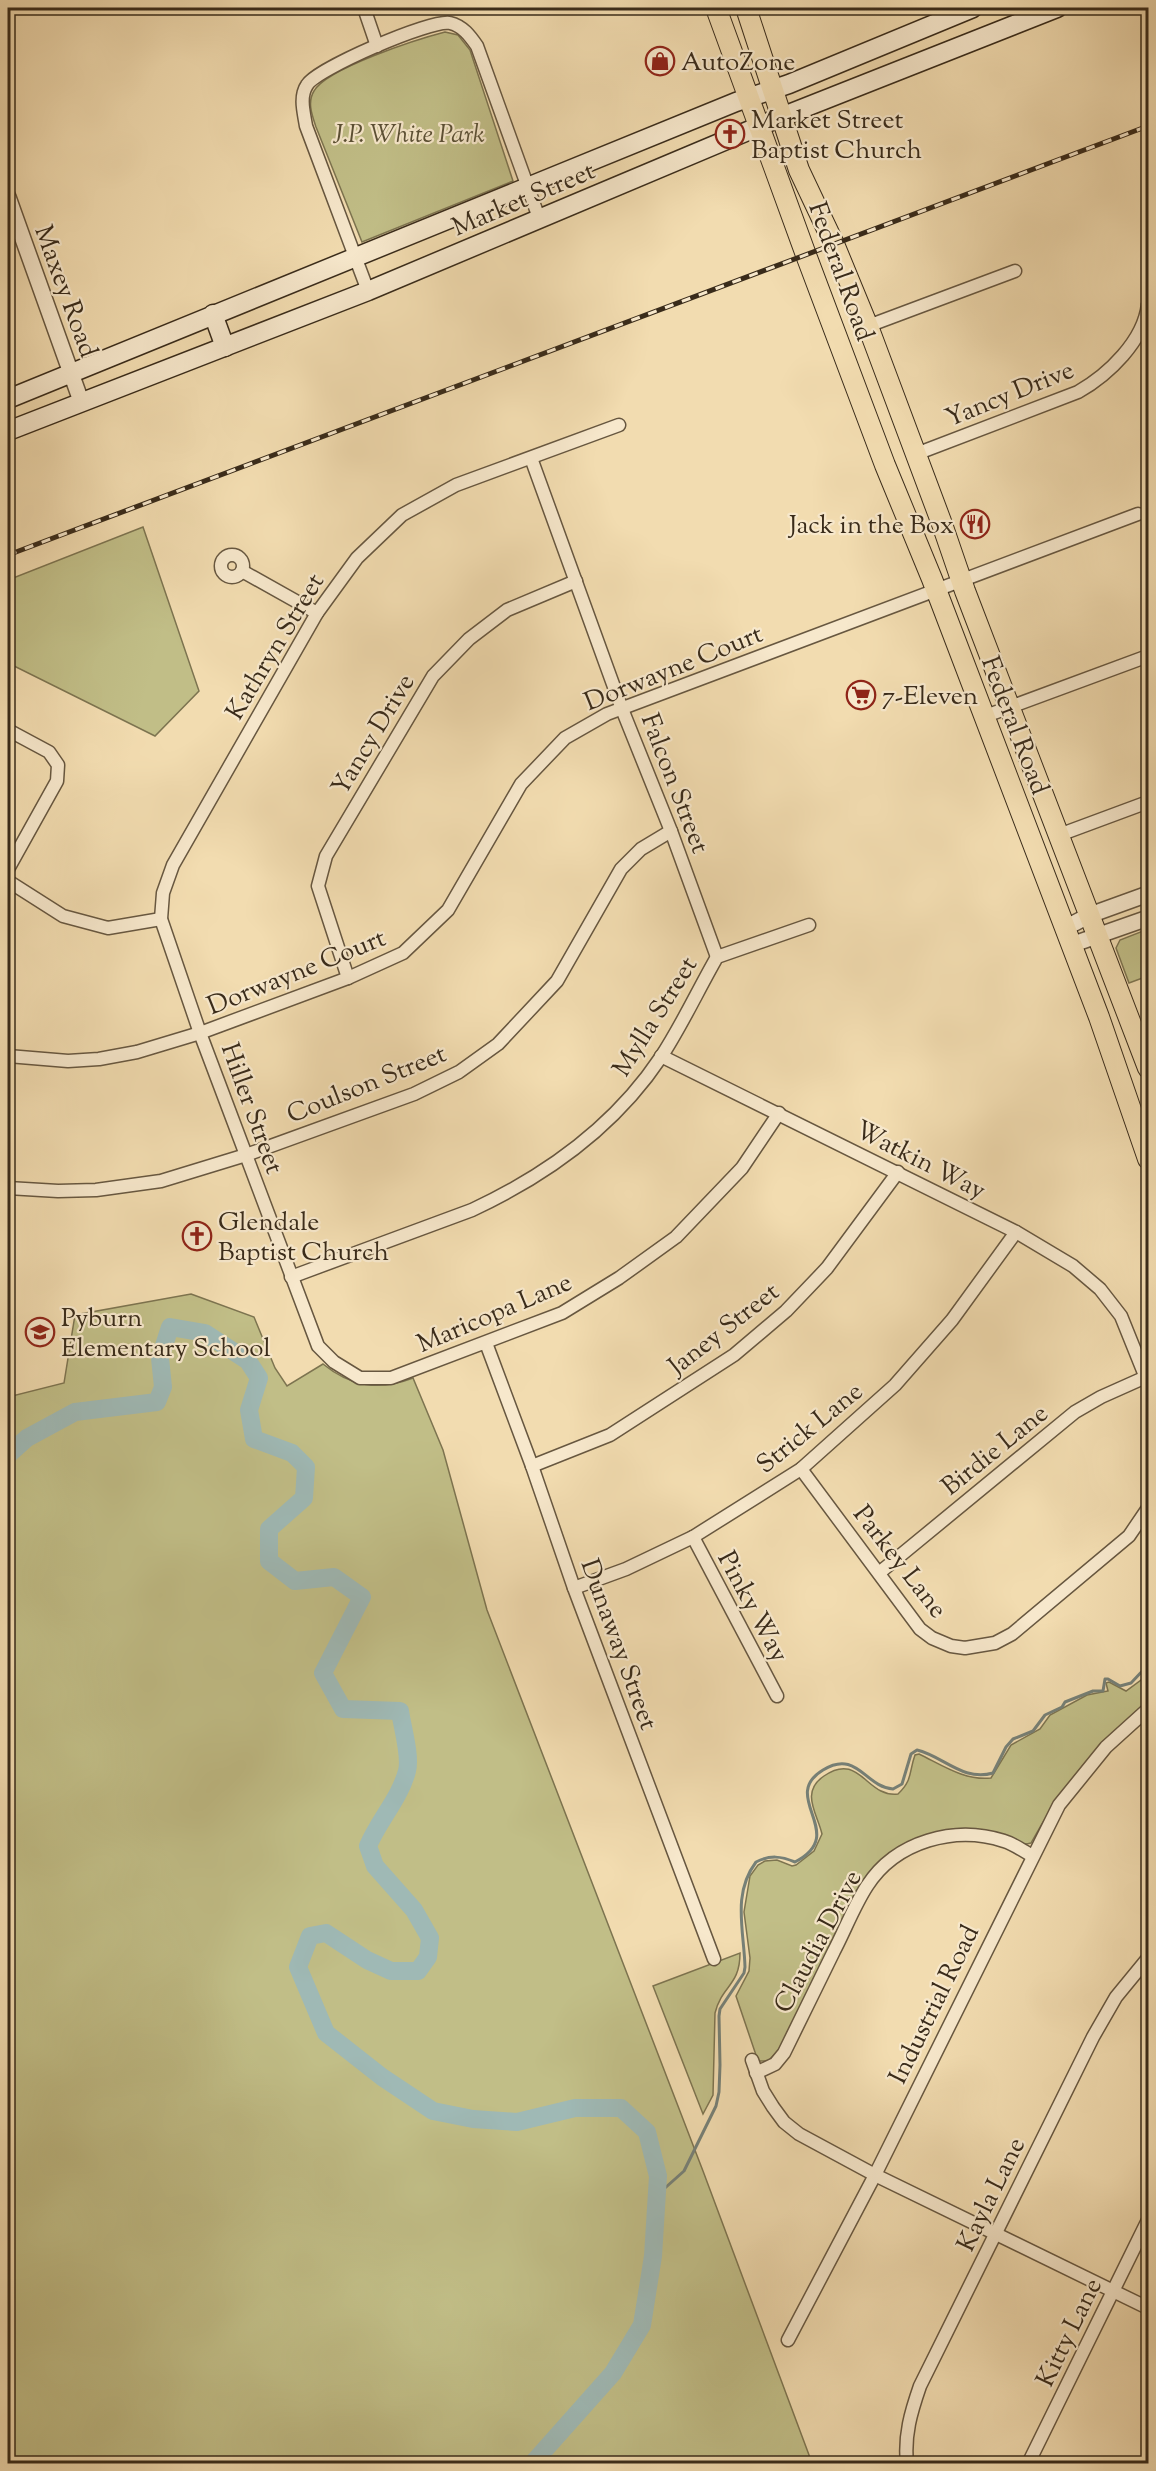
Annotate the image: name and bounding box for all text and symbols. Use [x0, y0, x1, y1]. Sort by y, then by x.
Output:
shop icon: AutoZone [644, 45, 676, 77]
place label: AutoZone [681, 45, 795, 82]
place label: Market Street Baptist Church [751, 103, 922, 170]
park label: J.P. White Park [332, 117, 485, 154]
church icon: Market Street Baptist Church [714, 118, 746, 150]
street label: Market Street [447, 153, 601, 247]
street label: Federal Road [797, 197, 882, 347]
street label: Maxey Road [24, 220, 106, 364]
street label: Yancy Drive [940, 353, 1080, 438]
place label: Jack in the Box [787, 508, 954, 545]
restaurant icon: Jack in the Box [959, 508, 991, 540]
street label: Kathryn Street [218, 567, 335, 728]
street label: Dorwayne Court [579, 617, 769, 722]
street label: Federal Road [970, 651, 1057, 801]
street label: Yancy Drive [323, 668, 425, 803]
supermarket icon: 7-Eleven [845, 679, 877, 711]
place label: 7-Eleven [882, 679, 978, 716]
street label: Falcon Street [630, 709, 717, 859]
street label: Dorwayne Court [202, 921, 392, 1026]
street label: Mylla Street [605, 950, 708, 1085]
street label: Coulson Street [282, 1036, 452, 1134]
street label: Hiller Street [210, 1038, 291, 1180]
street label: Watkin Way [848, 1112, 992, 1210]
place label: Glendale Baptist Church [218, 1205, 389, 1272]
church icon: Glendale Baptist Church [181, 1220, 213, 1252]
street label: Maricopa Lane [412, 1265, 578, 1364]
street label: Janey Street [660, 1275, 788, 1386]
place label: Pyburn Elementary School [61, 1301, 271, 1368]
school or university icon: Pyburn Elementary School [24, 1316, 56, 1348]
street label: Strick Lane [749, 1374, 872, 1483]
street label: Birdie Lane [934, 1396, 1057, 1506]
street label: Parkey Lane [843, 1498, 955, 1627]
street label: Pinky Way [707, 1545, 797, 1669]
street label: Dunaway Street [570, 1554, 666, 1735]
street label: Claudia Drive [766, 1864, 872, 2020]
street label: Industrial Road [881, 1919, 990, 2091]
street label: Kayla Lane [949, 2132, 1036, 2258]
street label: Kitty Lane [1028, 2272, 1113, 2394]

